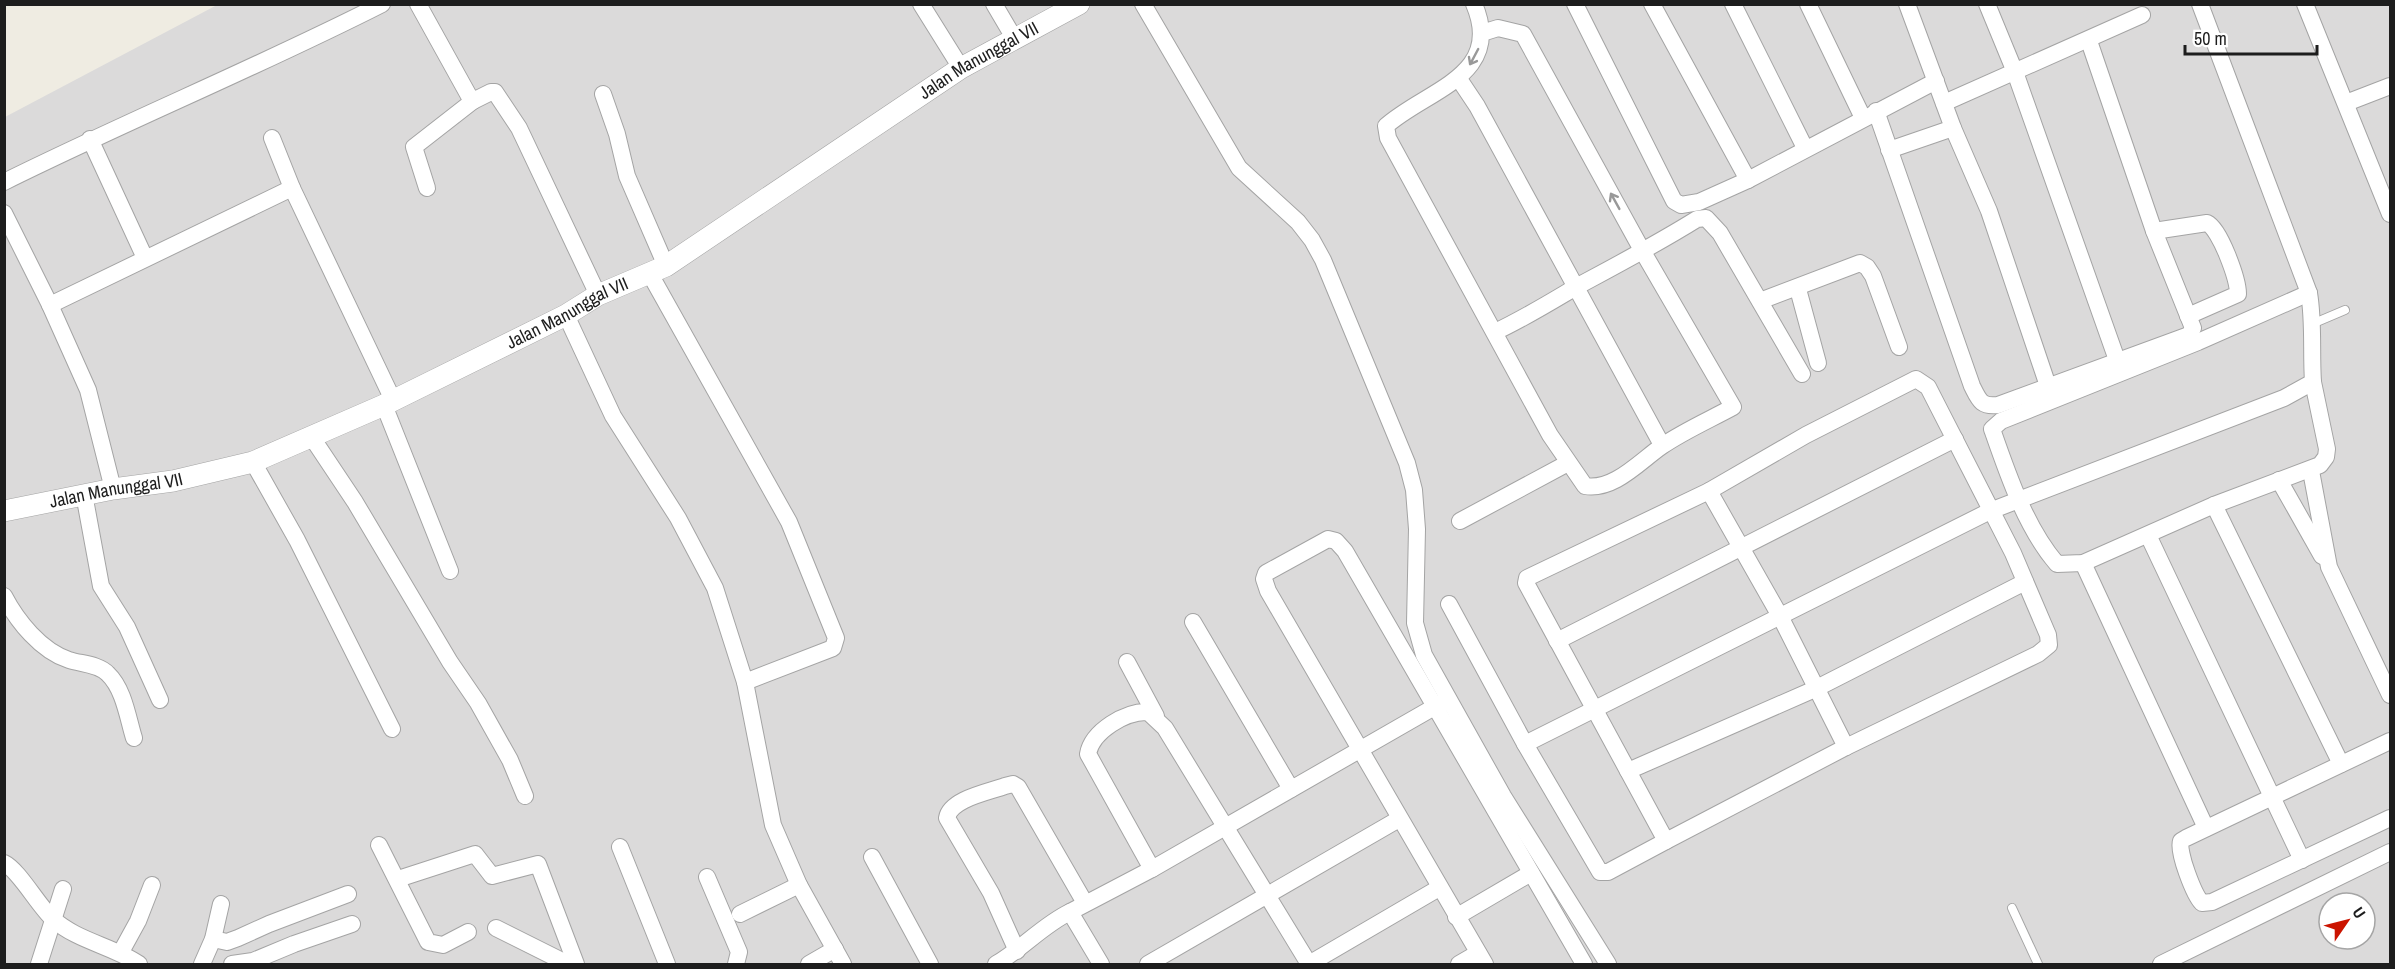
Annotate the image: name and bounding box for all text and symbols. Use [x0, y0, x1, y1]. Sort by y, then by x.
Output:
street label: Jalan Manunggal VII [914, 15, 1043, 105]
scale bar [2185, 18, 2317, 56]
text: 50 m [2194, 26, 2227, 51]
one-way arrow [1468, 48, 1480, 65]
one-way arrow [1609, 193, 1621, 210]
street label: Jalan Manunggal VII [502, 271, 632, 355]
street label: Jalan Manunggal VII [47, 466, 185, 514]
north arrow [2317, 891, 2377, 951]
text: U [2348, 902, 2371, 923]

